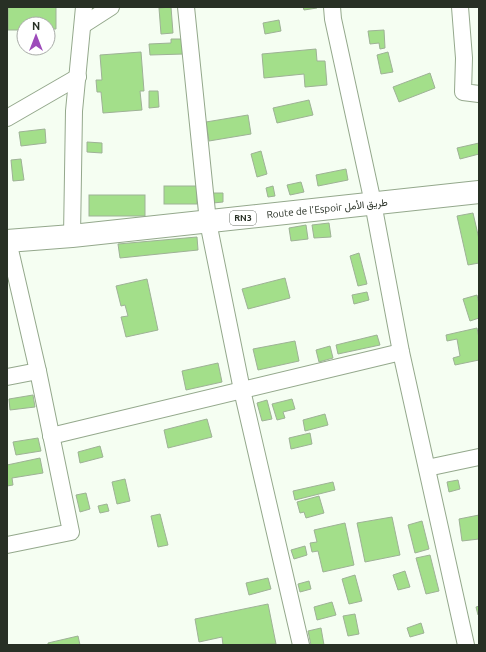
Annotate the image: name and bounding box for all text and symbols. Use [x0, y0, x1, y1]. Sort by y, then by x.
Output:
north arrow [16, 16, 56, 56]
text: N [32, 20, 40, 32]
street label: Route de l’Espoir طريق الأمل [266, 197, 389, 221]
road number: RN3 [230, 211, 256, 225]

